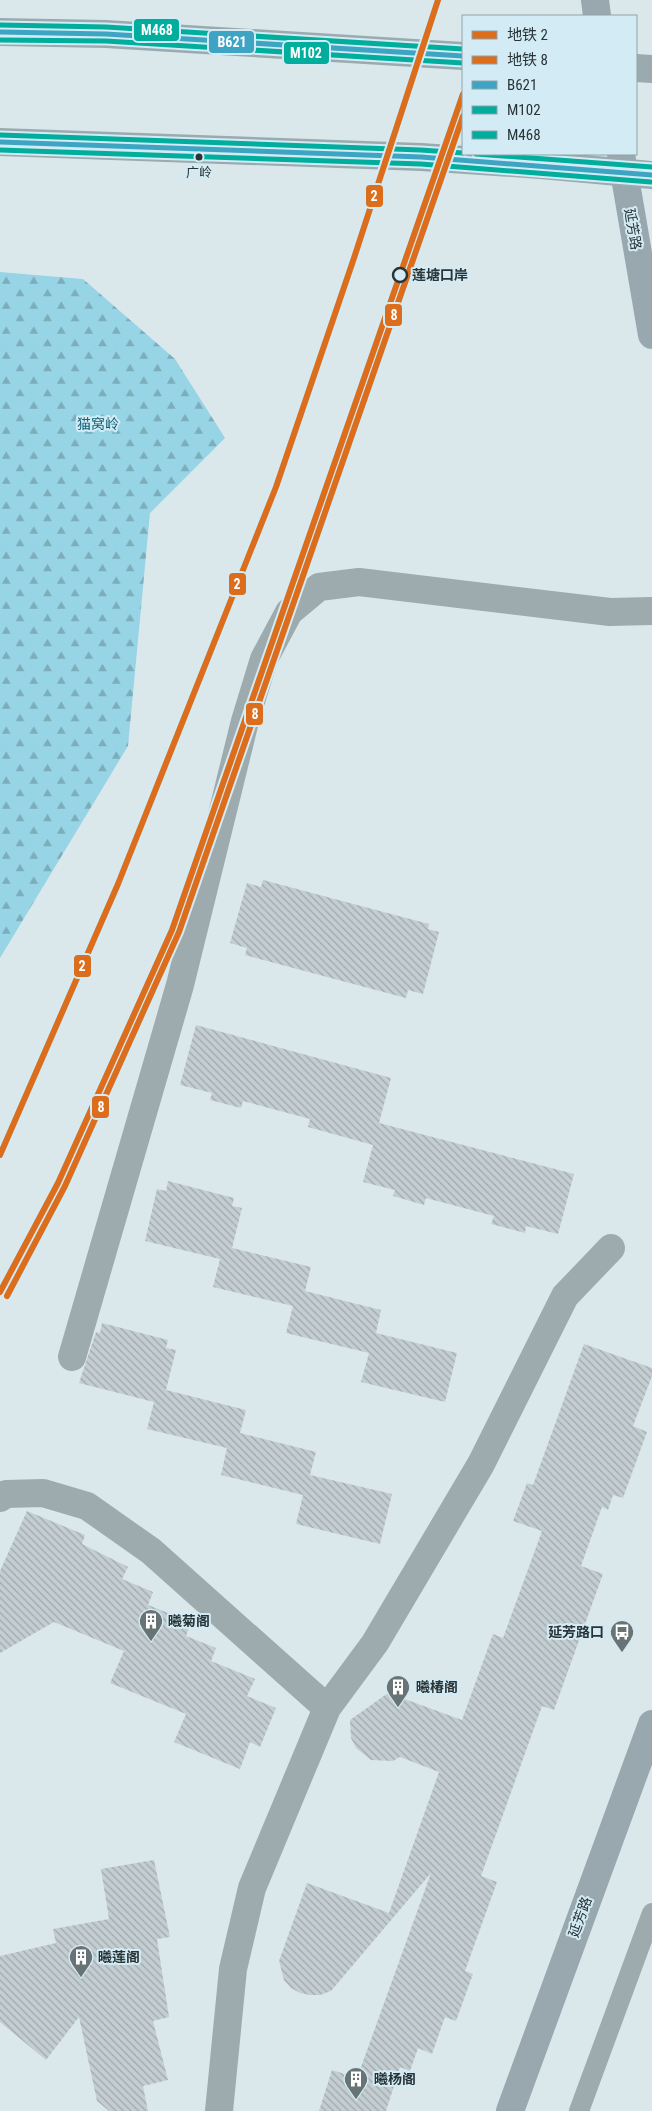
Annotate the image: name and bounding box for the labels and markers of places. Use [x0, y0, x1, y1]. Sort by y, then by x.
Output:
marker: 广岭 [194, 152, 204, 162]
place label: 广岭 [186, 165, 212, 180]
marker: 莲塘口岸 [392, 267, 408, 283]
place label: 莲塘口岸 [412, 267, 468, 283]
building icon: 曦菊阁 [138, 1608, 164, 1642]
place label: 曦菊阁 [168, 1613, 210, 1629]
bus stop icon: 延芳路口 [609, 1619, 635, 1653]
place label: 延芳路口 [548, 1624, 604, 1640]
building icon: 曦椿阁 [385, 1674, 411, 1708]
place label: 曦椿阁 [416, 1679, 458, 1695]
building icon: 曦莲阁 [68, 1944, 94, 1978]
place label: 曦莲阁 [98, 1949, 140, 1965]
building icon: 曦杨阁 [343, 2066, 369, 2100]
place label: 曦杨阁 [374, 2071, 416, 2087]

